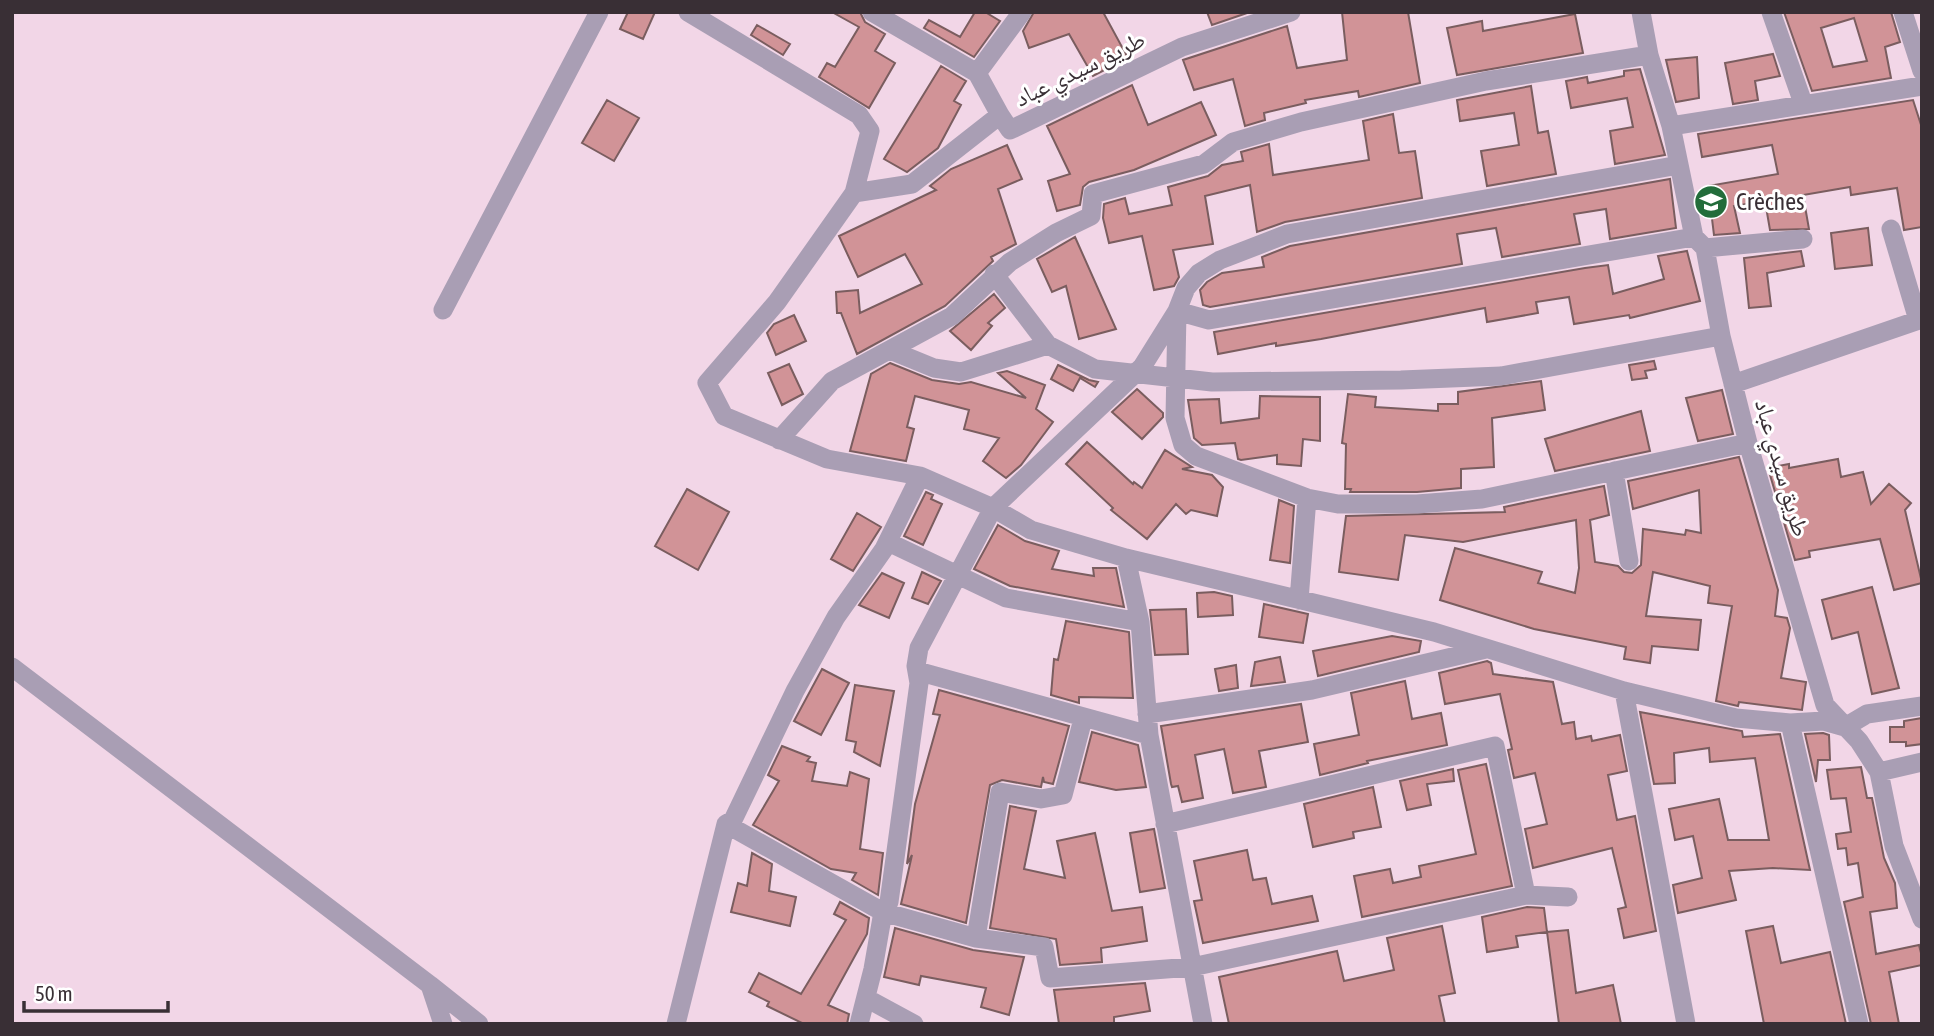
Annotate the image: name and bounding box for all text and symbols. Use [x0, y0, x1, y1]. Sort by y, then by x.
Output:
street label: طريق سيدي عباد [1010, 25, 1152, 117]
school or university icon: Crèches [1692, 183, 1730, 221]
place label: Crèches [1736, 188, 1805, 215]
street label: طريق سيدي عباد [1744, 396, 1815, 541]
scale bar [24, 970, 168, 1014]
text: 50 m [35, 981, 73, 1005]

